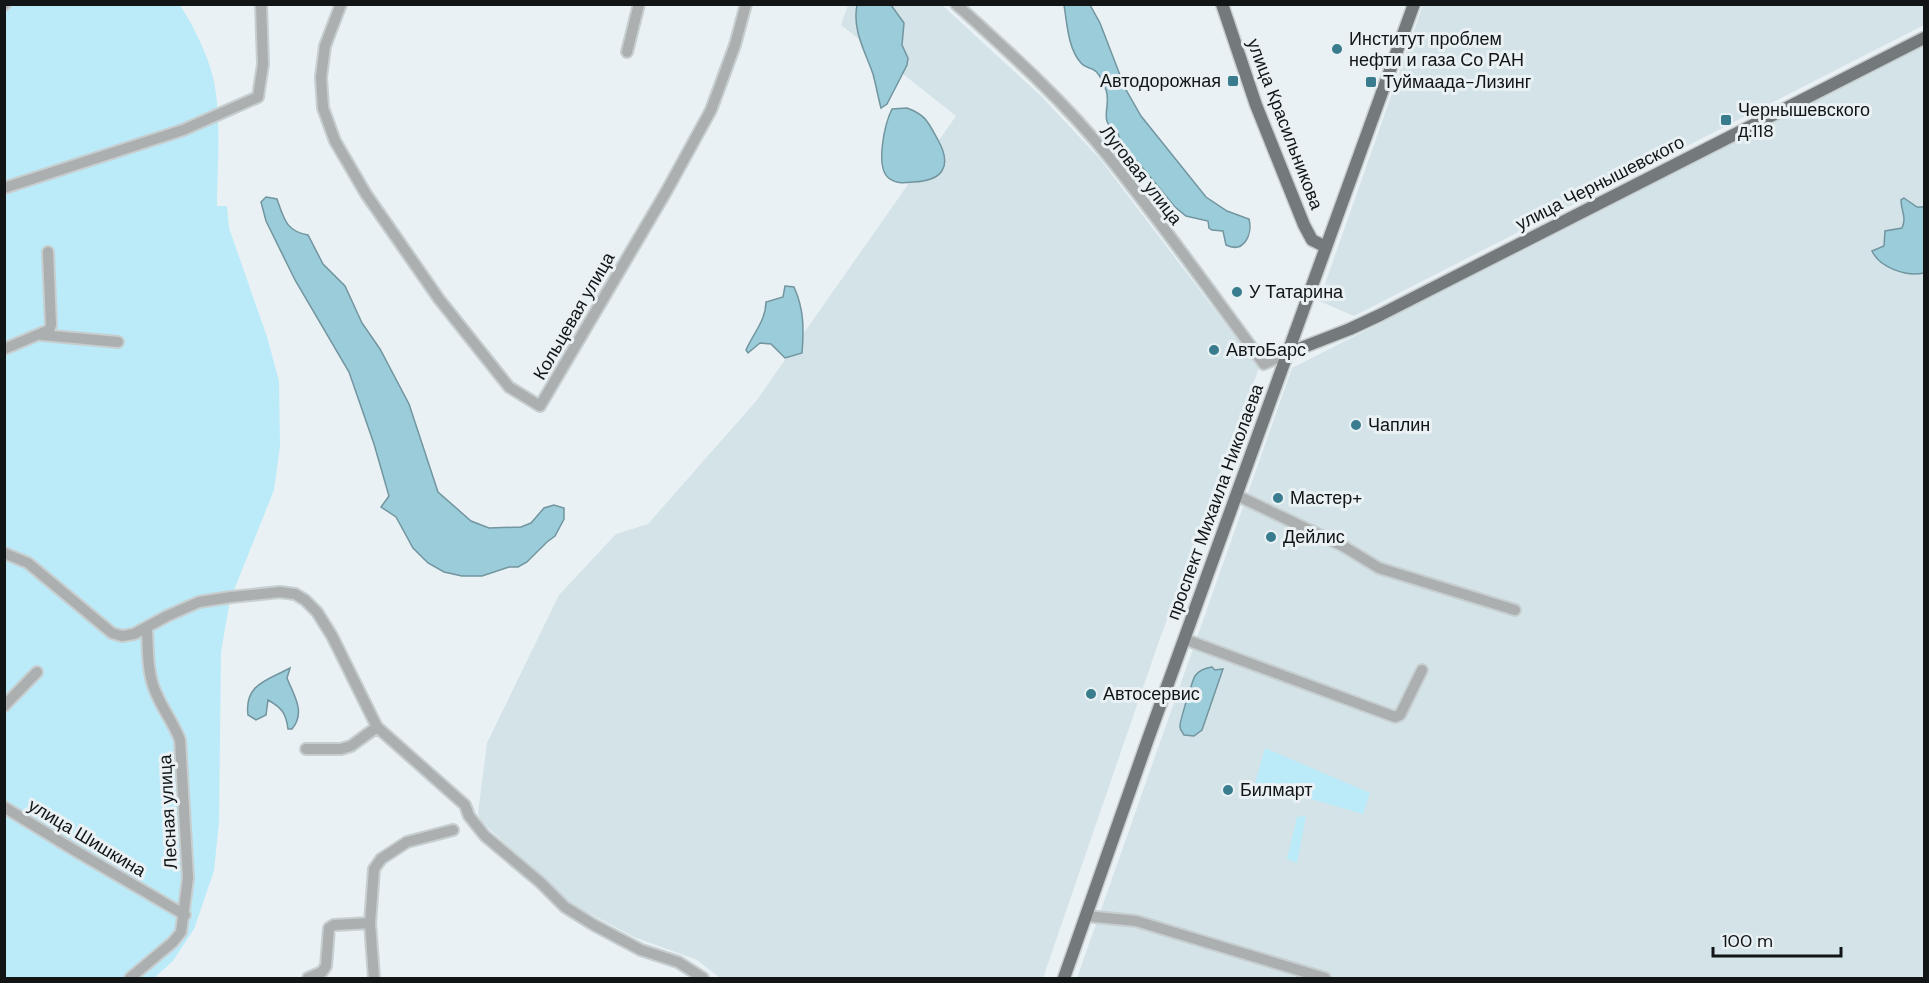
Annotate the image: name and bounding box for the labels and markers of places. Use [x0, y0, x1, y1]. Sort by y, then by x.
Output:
place label: Институт проблем нефти и газа Со РАН [1349, 27, 1524, 72]
marker: Институт проблем нефти и газа Со РАН [1330, 42, 1344, 56]
place label: Автодорожная [1100, 69, 1221, 93]
place label: Туймаада-Лизинг [1383, 70, 1532, 94]
marker: Автодорожная [1226, 74, 1240, 88]
marker: Туймаада-Лизинг [1364, 75, 1378, 89]
place label: Чернышевского д.118 [1738, 98, 1870, 143]
marker: Чернышевского д.118 [1719, 113, 1733, 127]
place label: У Татарина [1249, 280, 1344, 304]
marker: У Татарина [1230, 285, 1244, 299]
place label: АвтоБарс [1226, 338, 1306, 362]
marker: АвтоБарс [1207, 343, 1221, 357]
place label: Чаплин [1368, 413, 1430, 437]
marker: Чаплин [1349, 418, 1363, 432]
place label: Мастер+ [1290, 486, 1362, 510]
marker: Мастер+ [1271, 491, 1285, 505]
place label: Дейлис [1283, 525, 1345, 549]
marker: Дейлис [1264, 530, 1278, 544]
place label: Автосервис [1103, 682, 1200, 706]
marker: Автосервис [1084, 687, 1098, 701]
place label: Билмарт [1240, 778, 1313, 802]
marker: Билмарт [1221, 783, 1235, 797]

